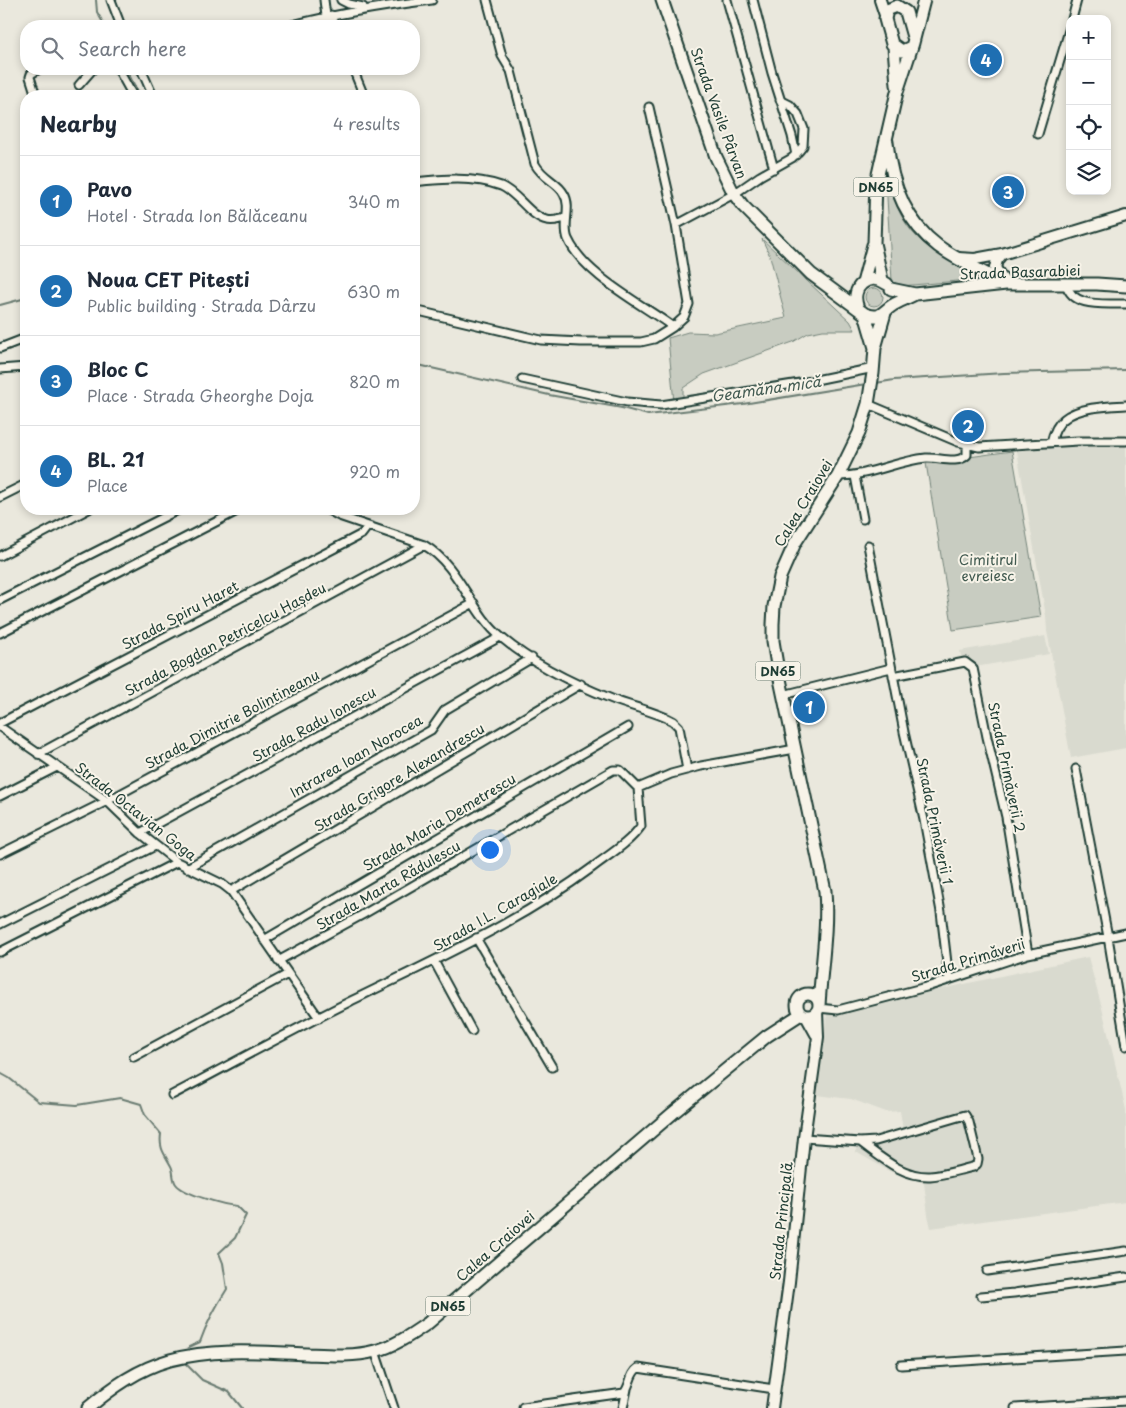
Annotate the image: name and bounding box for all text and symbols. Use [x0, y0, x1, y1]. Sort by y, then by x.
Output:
map controls [1066, 15, 1111, 195]
button: + [1066, 15, 1111, 60]
search box [20, 20, 420, 75]
icon: search [38, 34, 66, 62]
text: Search here [78, 34, 187, 62]
pin: 4 [970, 41, 1002, 79]
street label: Strada Vasile Pârvan [685, 44, 753, 182]
button: − [1066, 60, 1111, 105]
button: locate [1066, 105, 1111, 150]
text: Nearby [40, 107, 117, 139]
text: 4 results [333, 111, 400, 135]
button: layers [1066, 150, 1111, 195]
pin: 3 [992, 173, 1024, 211]
text: Pavo [87, 175, 132, 203]
road number: DN65 [854, 178, 898, 196]
text: 1 [52, 189, 60, 213]
text: 340 m [348, 189, 400, 213]
text: Hotel · Strada Ion Bălăceanu [87, 203, 308, 227]
street label: Strada Basarabiei [959, 259, 1081, 285]
text: Noua CET Pitești [87, 265, 250, 293]
text: 2 [50, 279, 62, 303]
text: 630 m [347, 279, 400, 303]
text: Public building · Strada Dârzu [87, 293, 316, 317]
text: Bloc C [87, 355, 148, 383]
text: 3 [51, 369, 61, 393]
text: 820 m [349, 369, 400, 393]
water label: Geamăna mică [710, 369, 823, 407]
text: Place · Strada Gheorghe Doja [87, 383, 314, 407]
pin: 2 [952, 407, 984, 445]
text: BL. 21 [87, 445, 144, 473]
street label: Calea Craiovei [769, 455, 837, 551]
text: 4 [51, 459, 61, 483]
text: 920 m [349, 459, 400, 483]
text: Place [87, 473, 128, 497]
park label: Cimitirul evreiesc [959, 549, 1017, 586]
street label: Strada Spiru Haret [118, 575, 242, 655]
street label: Strada Bogdan Petricelcu Hașdeu [121, 577, 329, 701]
road number: DN65 [756, 661, 800, 680]
street label: Strada Dimitrie Bolintineanu [141, 664, 323, 774]
street label: Strada Radu Ionescu [248, 681, 380, 767]
pin: 1 [793, 688, 825, 726]
street label: Strada Primăverii 2 [983, 700, 1031, 834]
street label: Intrarea Ioan Norocea [286, 709, 427, 803]
street label: Strada Grigore Alexandrescu [310, 718, 488, 836]
street label: Strada Primăverii 1 [911, 756, 959, 886]
street label: Strada Octavian Goga [71, 757, 202, 865]
street label: Strada Maria Demetrescu [359, 768, 519, 876]
street label: Strada Marta Rădulescu [312, 835, 464, 935]
your location [477, 837, 503, 863]
street label: Strada I.L. Caragiale [429, 868, 561, 956]
street label: Strada Primăverii [908, 933, 1028, 987]
street label: Strada Principală [764, 1160, 798, 1281]
street label: Calea Craiovei [451, 1206, 539, 1286]
road number: DN65 [426, 1296, 470, 1315]

